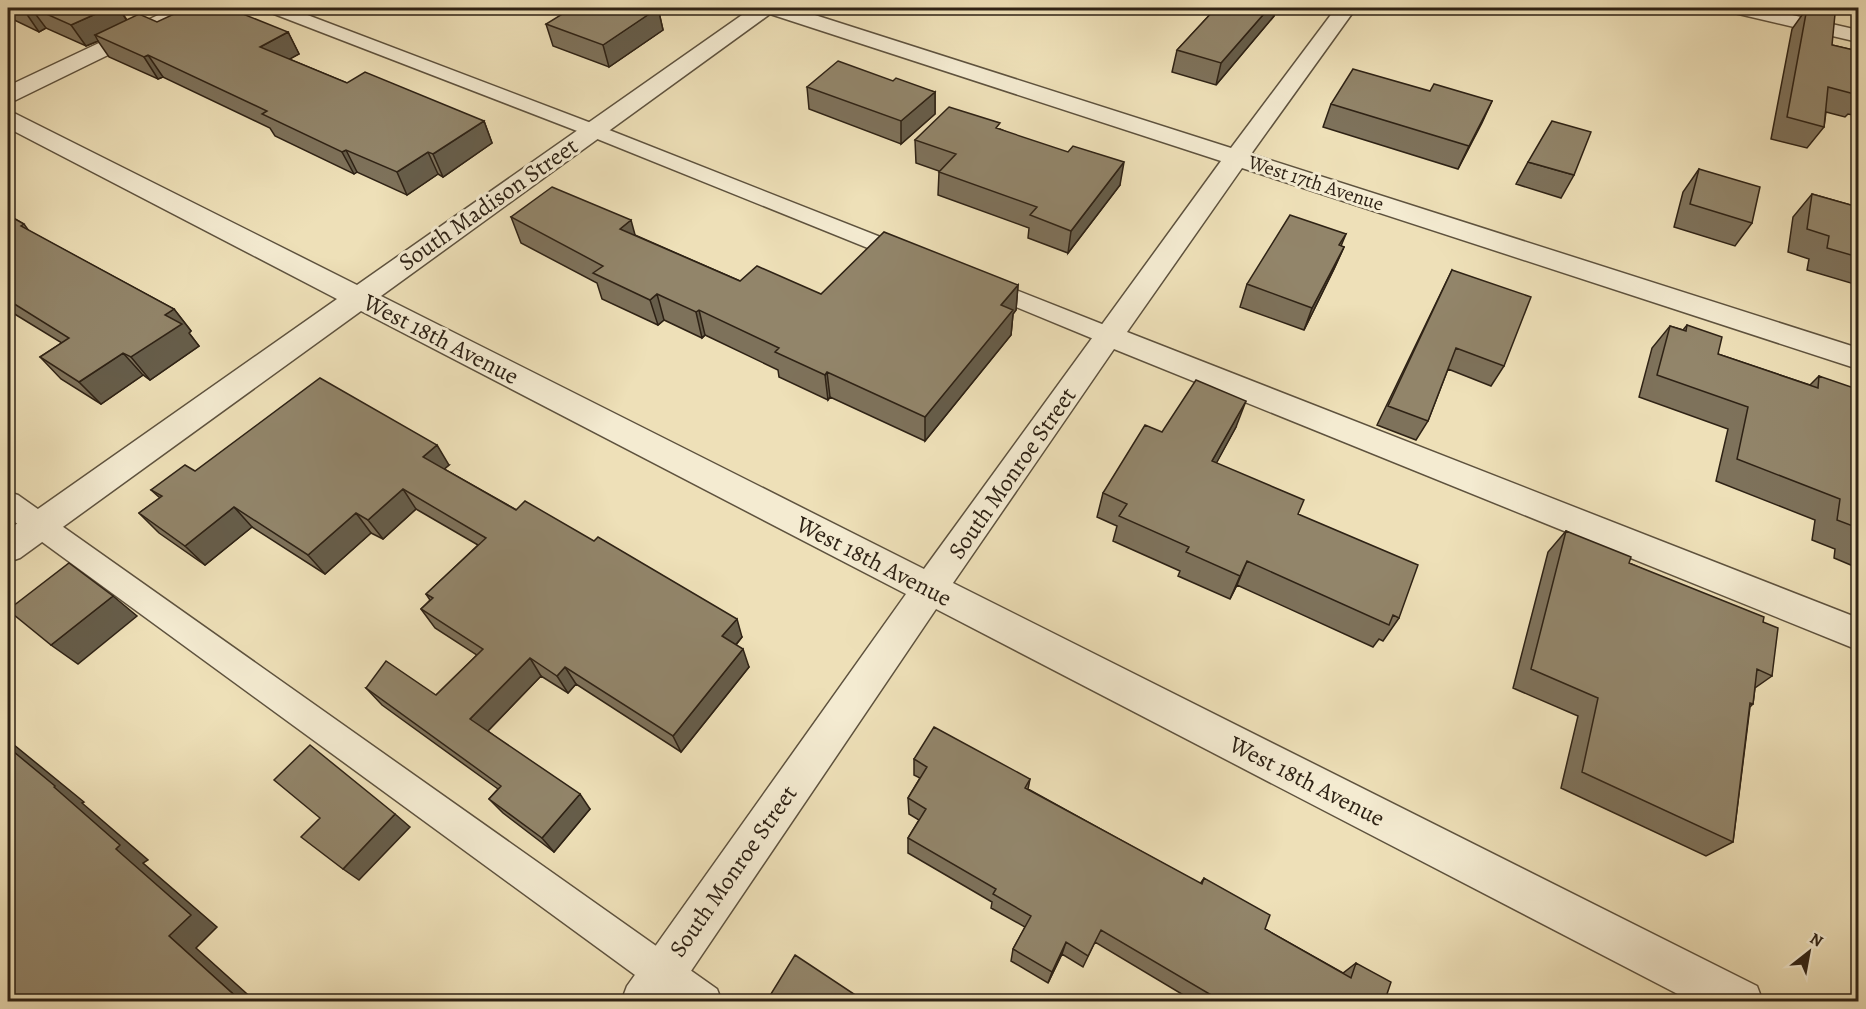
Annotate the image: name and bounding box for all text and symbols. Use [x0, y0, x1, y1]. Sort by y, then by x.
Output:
street label: South Madison Street [392, 130, 584, 278]
street label: West 17th Avenue [1244, 148, 1387, 218]
street label: West 18th Avenue [357, 286, 524, 392]
street label: South Monroe Street [941, 381, 1083, 565]
street label: West 18th Avenue [790, 508, 957, 614]
street label: West 18th Avenue [1223, 728, 1390, 834]
street label: South Monroe Street [662, 779, 804, 963]
north arrow [1779, 922, 1839, 982]
text: N [1806, 928, 1827, 953]

